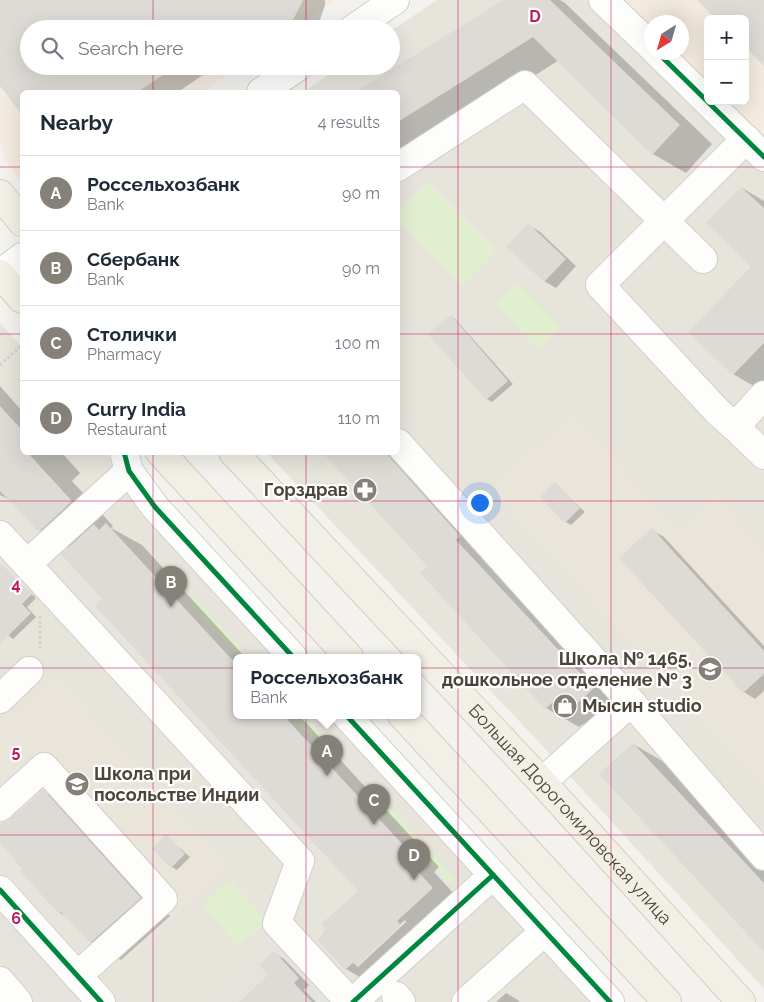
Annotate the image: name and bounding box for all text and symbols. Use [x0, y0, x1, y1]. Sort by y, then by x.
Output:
text: D [529, 7, 541, 26]
north arrow [644, 15, 689, 60]
map controls [704, 15, 749, 105]
button: + [704, 15, 749, 60]
search box [20, 20, 400, 75]
icon: search [38, 34, 66, 62]
text: Search here [78, 37, 184, 59]
button: − [704, 60, 749, 105]
text: Nearby [40, 110, 113, 135]
text: 4 results [318, 113, 380, 132]
text: Россельхозбанк [87, 173, 240, 195]
text: A [51, 184, 61, 203]
text: 90 m [342, 184, 380, 203]
text: Bank [87, 195, 124, 214]
text: Сбербанк [87, 248, 180, 270]
text: B [51, 259, 61, 278]
text: 90 m [342, 259, 380, 278]
text: Bank [87, 270, 124, 289]
text: Столички [87, 323, 177, 345]
text: C [51, 334, 61, 353]
text: 100 m [335, 334, 380, 353]
text: Pharmacy [87, 345, 161, 364]
text: Curry India [87, 398, 186, 420]
text: D [50, 409, 62, 428]
text: 110 m [338, 409, 380, 428]
text: Restaurant [87, 420, 167, 439]
pharmacy icon: Горздрав [352, 477, 378, 503]
place label: Горздрав [264, 479, 348, 500]
your location [467, 490, 493, 516]
pin: B [155, 566, 187, 607]
text: 4 [11, 575, 21, 594]
place label: Школа № 1465, дошкольное отделение № 3 [442, 648, 692, 690]
popup [233, 654, 421, 719]
school or university icon: Школа № 1465, дошкольное отделение № 3 [697, 656, 723, 682]
text: Россельхозбанк [250, 666, 404, 688]
text: Bank [250, 688, 288, 707]
shop icon: Мысин studio [552, 693, 578, 719]
place label: Мысин studio [582, 695, 702, 716]
street label: Большая Дорогомиловская улица [465, 700, 677, 928]
pin: A [311, 735, 343, 776]
text: 5 [12, 742, 21, 761]
place label: Школа при посольстве Индии [94, 763, 259, 805]
school or university icon: Школа при посольстве Индии [64, 771, 90, 797]
pin: C [358, 784, 390, 825]
pin: D [398, 839, 430, 880]
text: 6 [11, 909, 21, 928]

